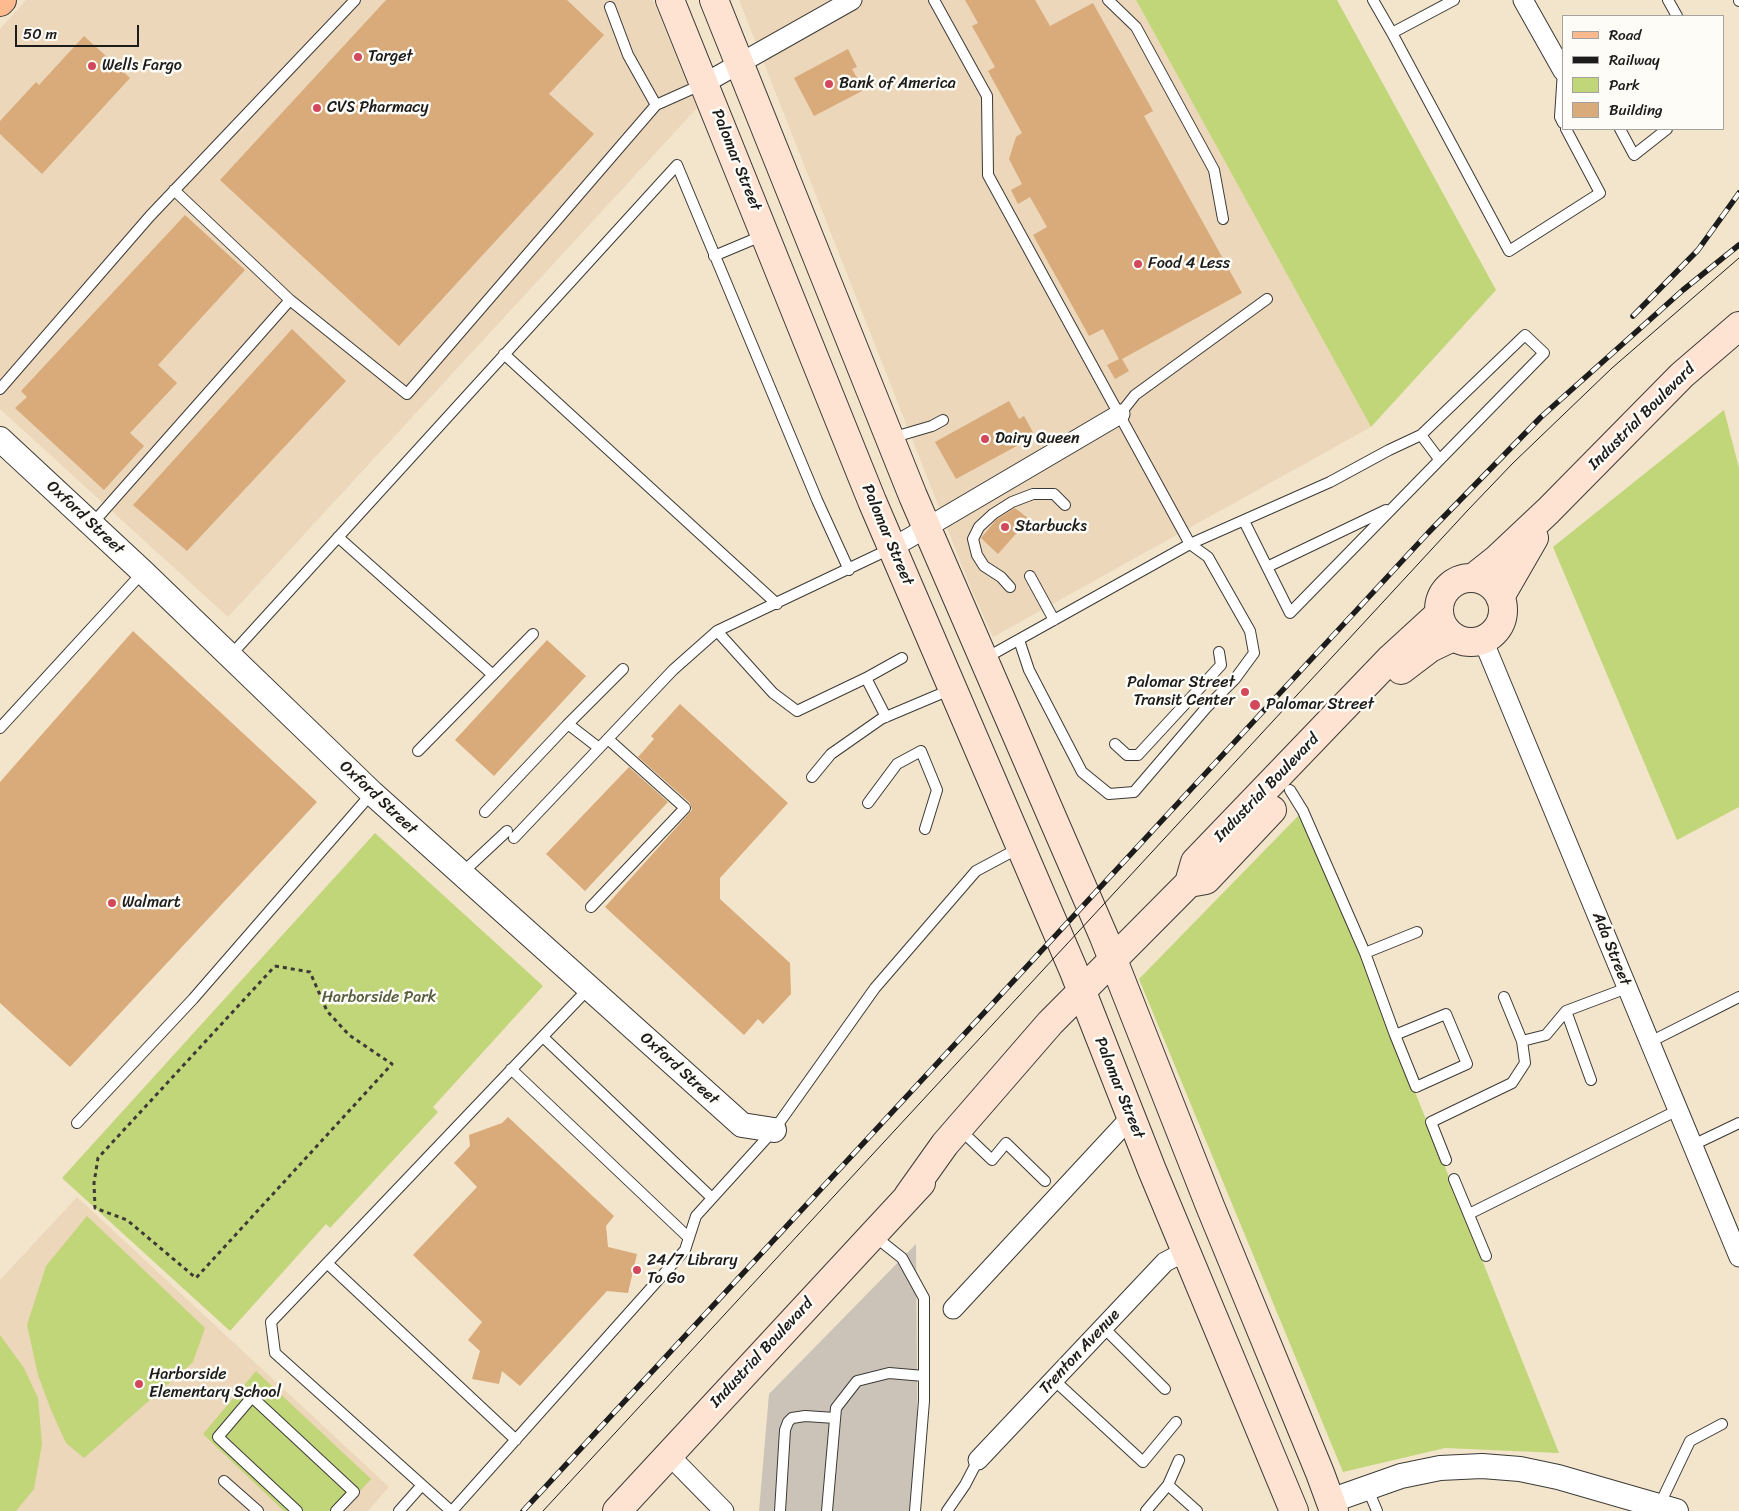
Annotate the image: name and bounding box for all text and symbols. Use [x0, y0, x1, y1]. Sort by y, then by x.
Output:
scale bar [18, 15, 141, 47]
legend [1562, 15, 1724, 130]
text: 50 m [23, 21, 57, 47]
text: Road [1609, 22, 1641, 48]
place label: Target [368, 47, 413, 67]
text: Railway [1609, 47, 1660, 73]
marker: Target [352, 51, 364, 63]
place label: Wells Fargo [102, 56, 182, 76]
marker: Wells Fargo [86, 60, 98, 72]
text: Park [1609, 72, 1640, 98]
place label: Bank of America [839, 74, 956, 94]
marker: Bank of America [823, 78, 835, 90]
text: Building [1609, 97, 1663, 123]
place label: CVS Pharmacy [327, 98, 428, 118]
marker: CVS Pharmacy [311, 102, 323, 114]
street label: Palomar Street [707, 106, 765, 214]
place label: Food 4 Less [1148, 254, 1230, 274]
marker: Food 4 Less [1132, 258, 1144, 270]
street label: Industrial Boulevard [1585, 360, 1699, 474]
place label: Dairy Queen [995, 429, 1080, 449]
marker: Dairy Queen [979, 433, 991, 445]
street label: Oxford Street [42, 477, 128, 559]
street label: Palomar Street [857, 482, 917, 588]
place label: Starbucks [1015, 517, 1087, 537]
marker: Starbucks [999, 521, 1011, 533]
place label: Palomar Street Transit Center [1127, 673, 1235, 711]
marker: Palomar Street Transit Center [1239, 686, 1251, 698]
place label: Palomar Street [1266, 695, 1374, 715]
marker: Palomar Street [1248, 698, 1262, 712]
street label: Industrial Boulevard [1211, 730, 1323, 846]
street label: Oxford Street [335, 757, 421, 839]
place label: Walmart [122, 893, 181, 913]
marker: Walmart [106, 897, 118, 909]
street label: Ada Street [1588, 909, 1634, 989]
park label: Harborside Park [322, 988, 436, 1008]
street label: Oxford Street [636, 1029, 722, 1109]
street label: Palomar Street [1090, 1034, 1148, 1142]
place label: 24/7 Library To Go [647, 1251, 738, 1289]
marker: 24/7 Library To Go [631, 1264, 643, 1276]
street label: Industrial Boulevard [706, 1294, 818, 1412]
street label: Trenton Avenue [1036, 1305, 1124, 1399]
place label: Harborside Elementary School [149, 1365, 281, 1403]
marker: Harborside Elementary School [133, 1378, 145, 1390]

